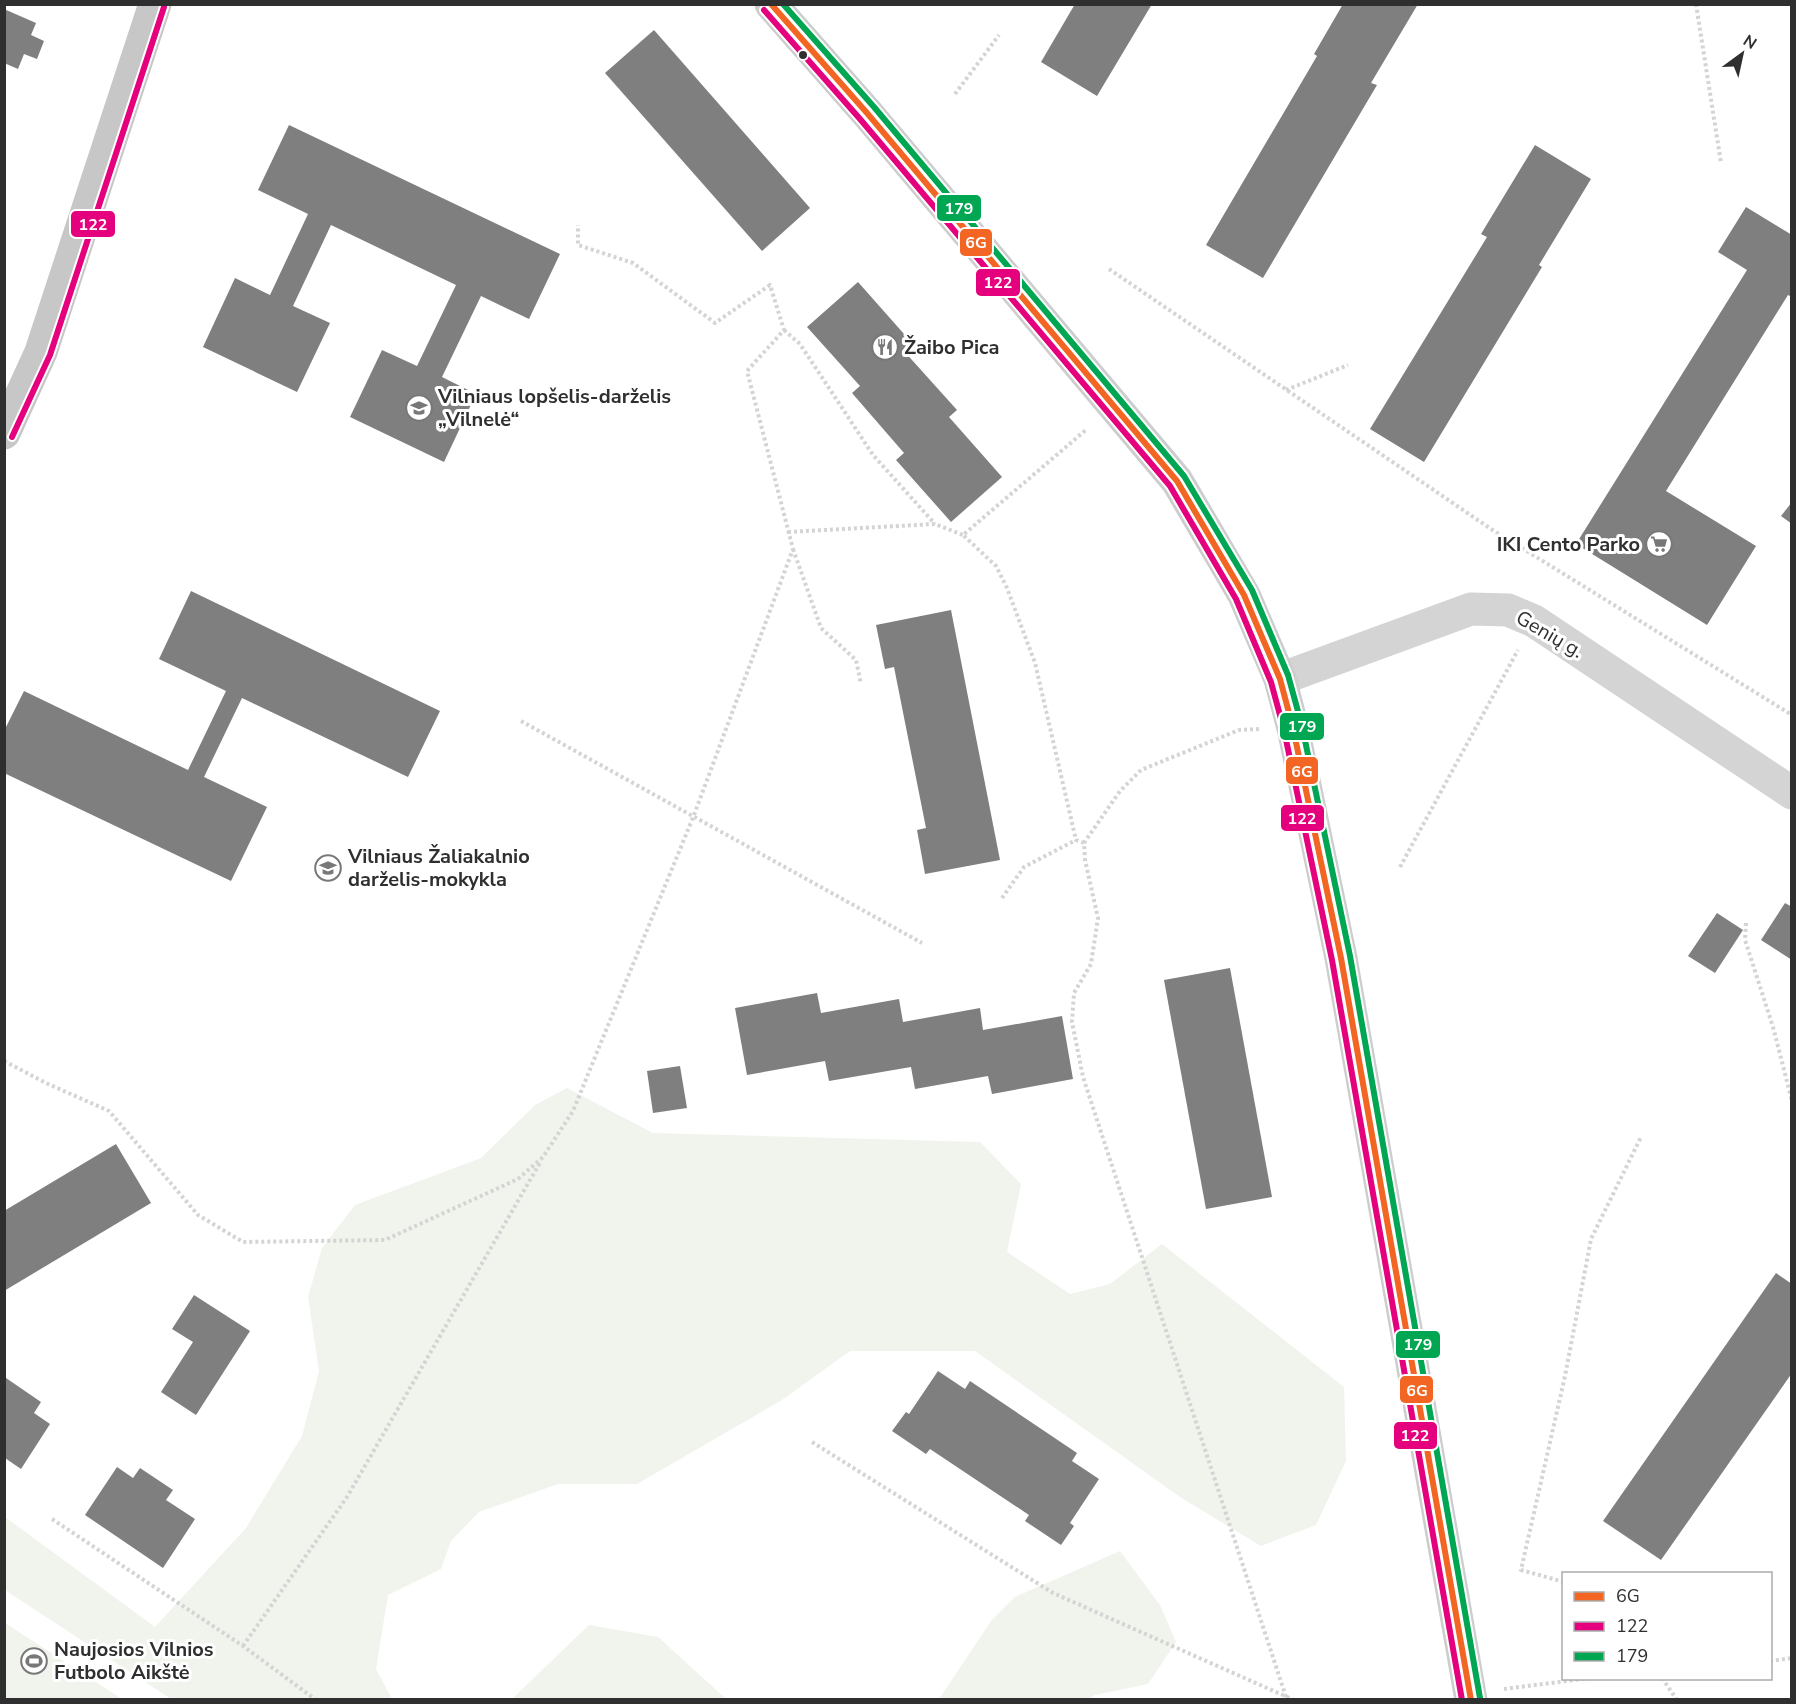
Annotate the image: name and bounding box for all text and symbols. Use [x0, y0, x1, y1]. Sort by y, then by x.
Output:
north arrow [1712, 24, 1772, 84]
text: N [1739, 30, 1761, 55]
unlabelled marker [797, 49, 809, 61]
line badge: 179 [936, 194, 982, 222]
text: 179 [945, 198, 973, 220]
line badge: 122 [70, 210, 116, 238]
text: 122 [79, 214, 107, 236]
line badge: 6G [959, 228, 993, 257]
text: 6G [965, 232, 987, 254]
line badge: 122 [975, 268, 1021, 297]
text: 122 [984, 272, 1012, 294]
restaurant icon: Žaibo Pica [870, 332, 900, 362]
place label: Žaibo Pica [904, 334, 999, 361]
place label: Vilniaus lopšelis-darželis „Vilnelė“ [437, 383, 671, 433]
school or university icon: Vilniaus lopšelis-darželis „Vilnelė“ [404, 393, 434, 423]
supermarket icon: IKI Cento Parko [1644, 529, 1674, 559]
place label: IKI Cento Parko [1497, 531, 1640, 558]
street label: Genių g. [1511, 604, 1588, 665]
line badge: 179 [1279, 712, 1325, 741]
text: 179 [1288, 716, 1316, 738]
line badge: 6G [1285, 756, 1319, 785]
text: 6G [1291, 761, 1313, 783]
line badge: 122 [1280, 804, 1325, 832]
text: 122 [1288, 808, 1316, 830]
place label: Vilniaus Žaliakalnio darželis-mokykla [347, 843, 530, 893]
school or university icon: Vilniaus Žaliakalnio darželis-mokykla [313, 853, 343, 883]
line badge: 179 [1395, 1330, 1441, 1359]
text: 179 [1404, 1334, 1432, 1356]
line badge: 6G [1399, 1375, 1434, 1404]
text: 6G [1406, 1380, 1428, 1402]
line badge: 122 [1393, 1421, 1438, 1450]
text: 122 [1401, 1425, 1429, 1447]
legend [1562, 1572, 1772, 1680]
text: 6G [1616, 1584, 1640, 1608]
text: 122 [1616, 1614, 1648, 1638]
place label: Naujosios Vilnios Futbolo Aikštė [54, 1636, 214, 1686]
text: 179 [1616, 1644, 1648, 1668]
sports icon: Naujosios Vilnios Futbolo Aikštė [19, 1646, 49, 1676]

